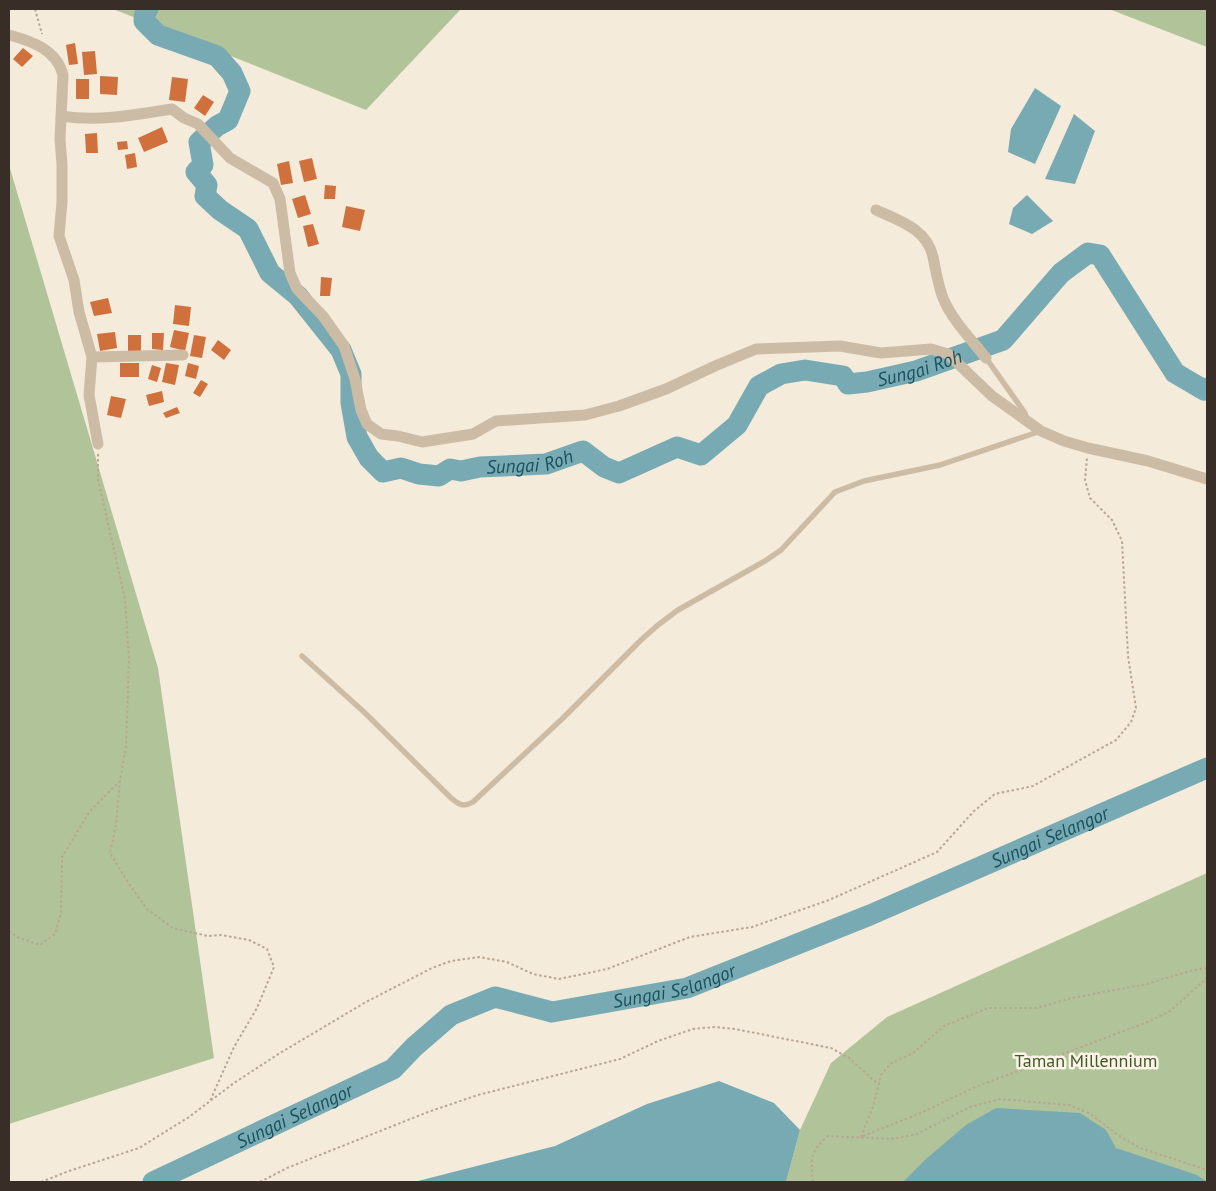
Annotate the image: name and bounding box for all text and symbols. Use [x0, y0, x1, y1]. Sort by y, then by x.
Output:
water label: Sungai Roh [875, 344, 965, 391]
water label: Sungai Roh [486, 443, 576, 479]
water label: Sungai Selangor [987, 800, 1114, 873]
water label: Sungai Selangor [611, 957, 740, 1013]
park label: Taman Millennium [1015, 1049, 1157, 1072]
water label: Sungai Selangor [232, 1077, 358, 1153]

